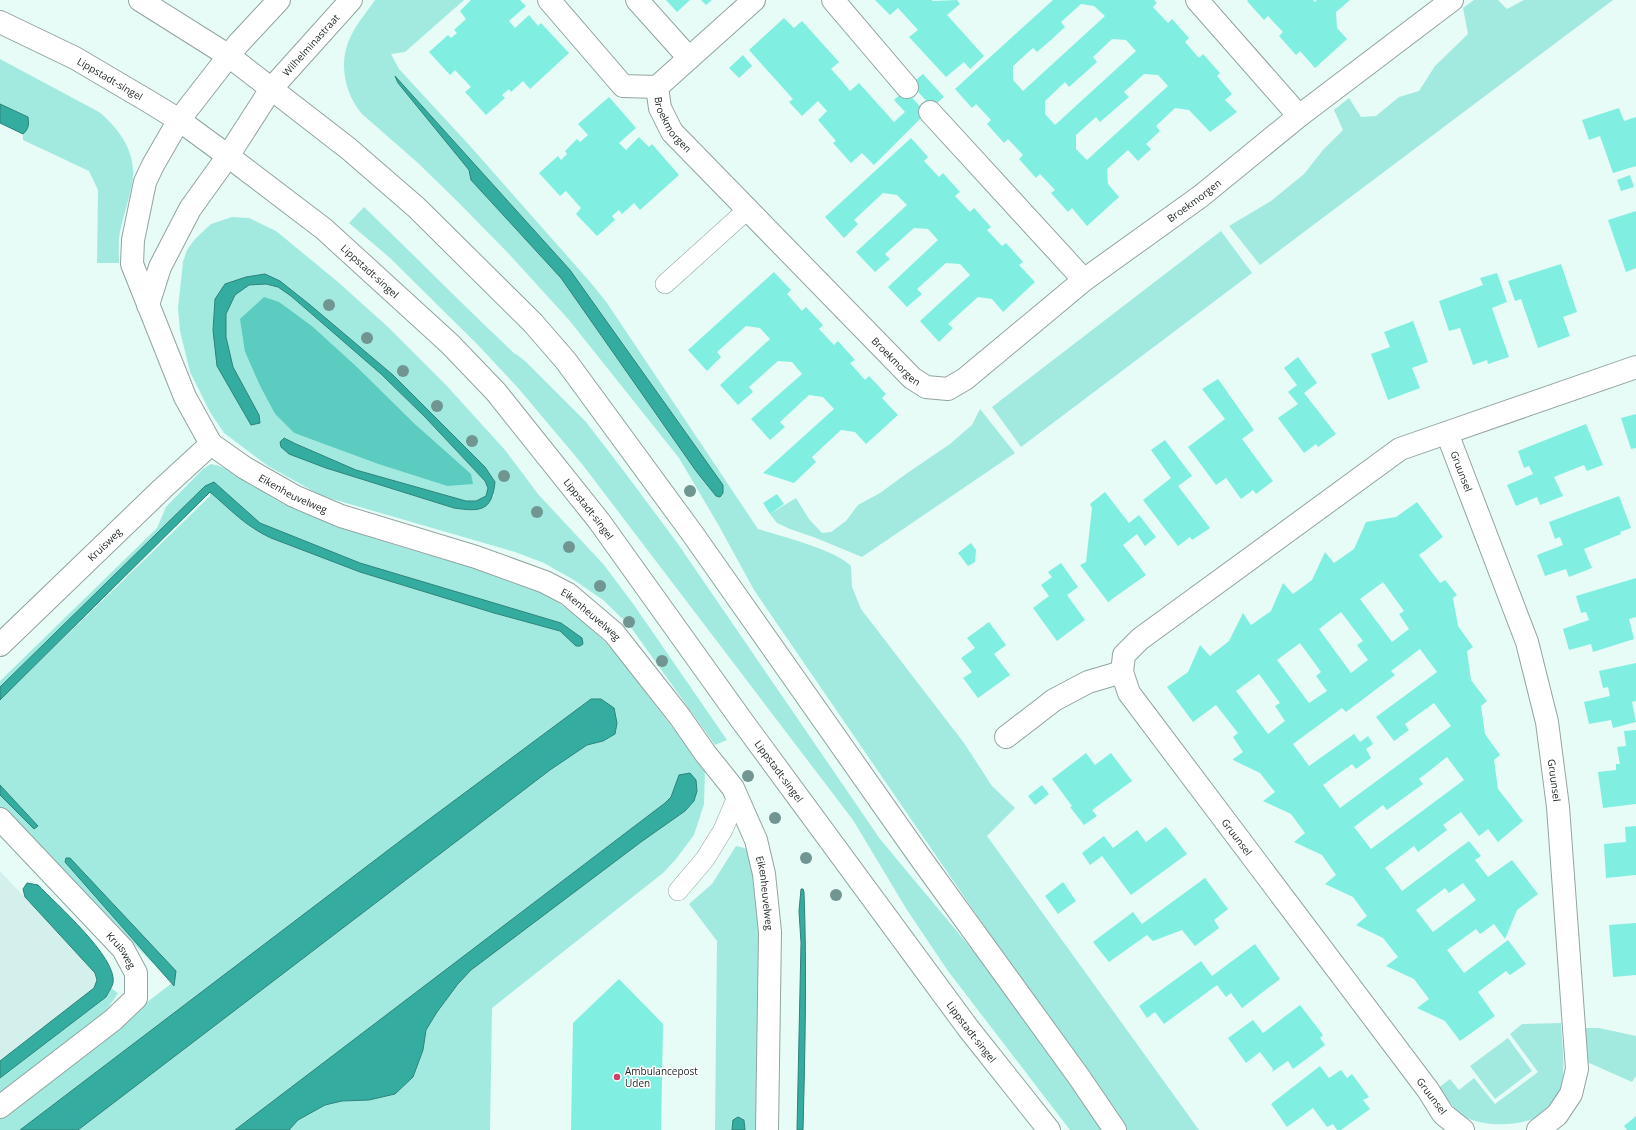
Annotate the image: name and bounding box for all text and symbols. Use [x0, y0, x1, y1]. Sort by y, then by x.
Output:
street label: Wilhelminastraat [279, 10, 343, 79]
street label: Lippstadt-singel [75, 54, 146, 103]
street label: Broekmorgen [651, 96, 695, 155]
street label: Broekmorgen [1164, 176, 1224, 225]
street label: Lippstadt-singel [338, 241, 402, 301]
street label: Broekmorgen [869, 334, 923, 389]
street label: Gruunsel [1447, 449, 1476, 494]
street label: Eikenheuvelweg [256, 470, 330, 517]
street label: Lippstadt-singel [561, 475, 617, 542]
street label: Kruisweg [84, 524, 125, 564]
street label: Eikenheuvelweg [559, 585, 625, 644]
street label: Lippstadt-singel [752, 737, 807, 805]
street label: Gruunsel [1545, 758, 1564, 802]
street label: Gruunsel [1219, 816, 1255, 858]
street label: Eikenheuvelweg [753, 854, 777, 931]
street label: Kruisweg [103, 929, 140, 972]
street label: Lippstadt-singel [943, 998, 1000, 1065]
place label: Ambulancepost Uden [625, 1064, 698, 1090]
marker: Ambulancepost Uden [612, 1072, 622, 1082]
street label: Gruunsel [1414, 1075, 1450, 1117]

